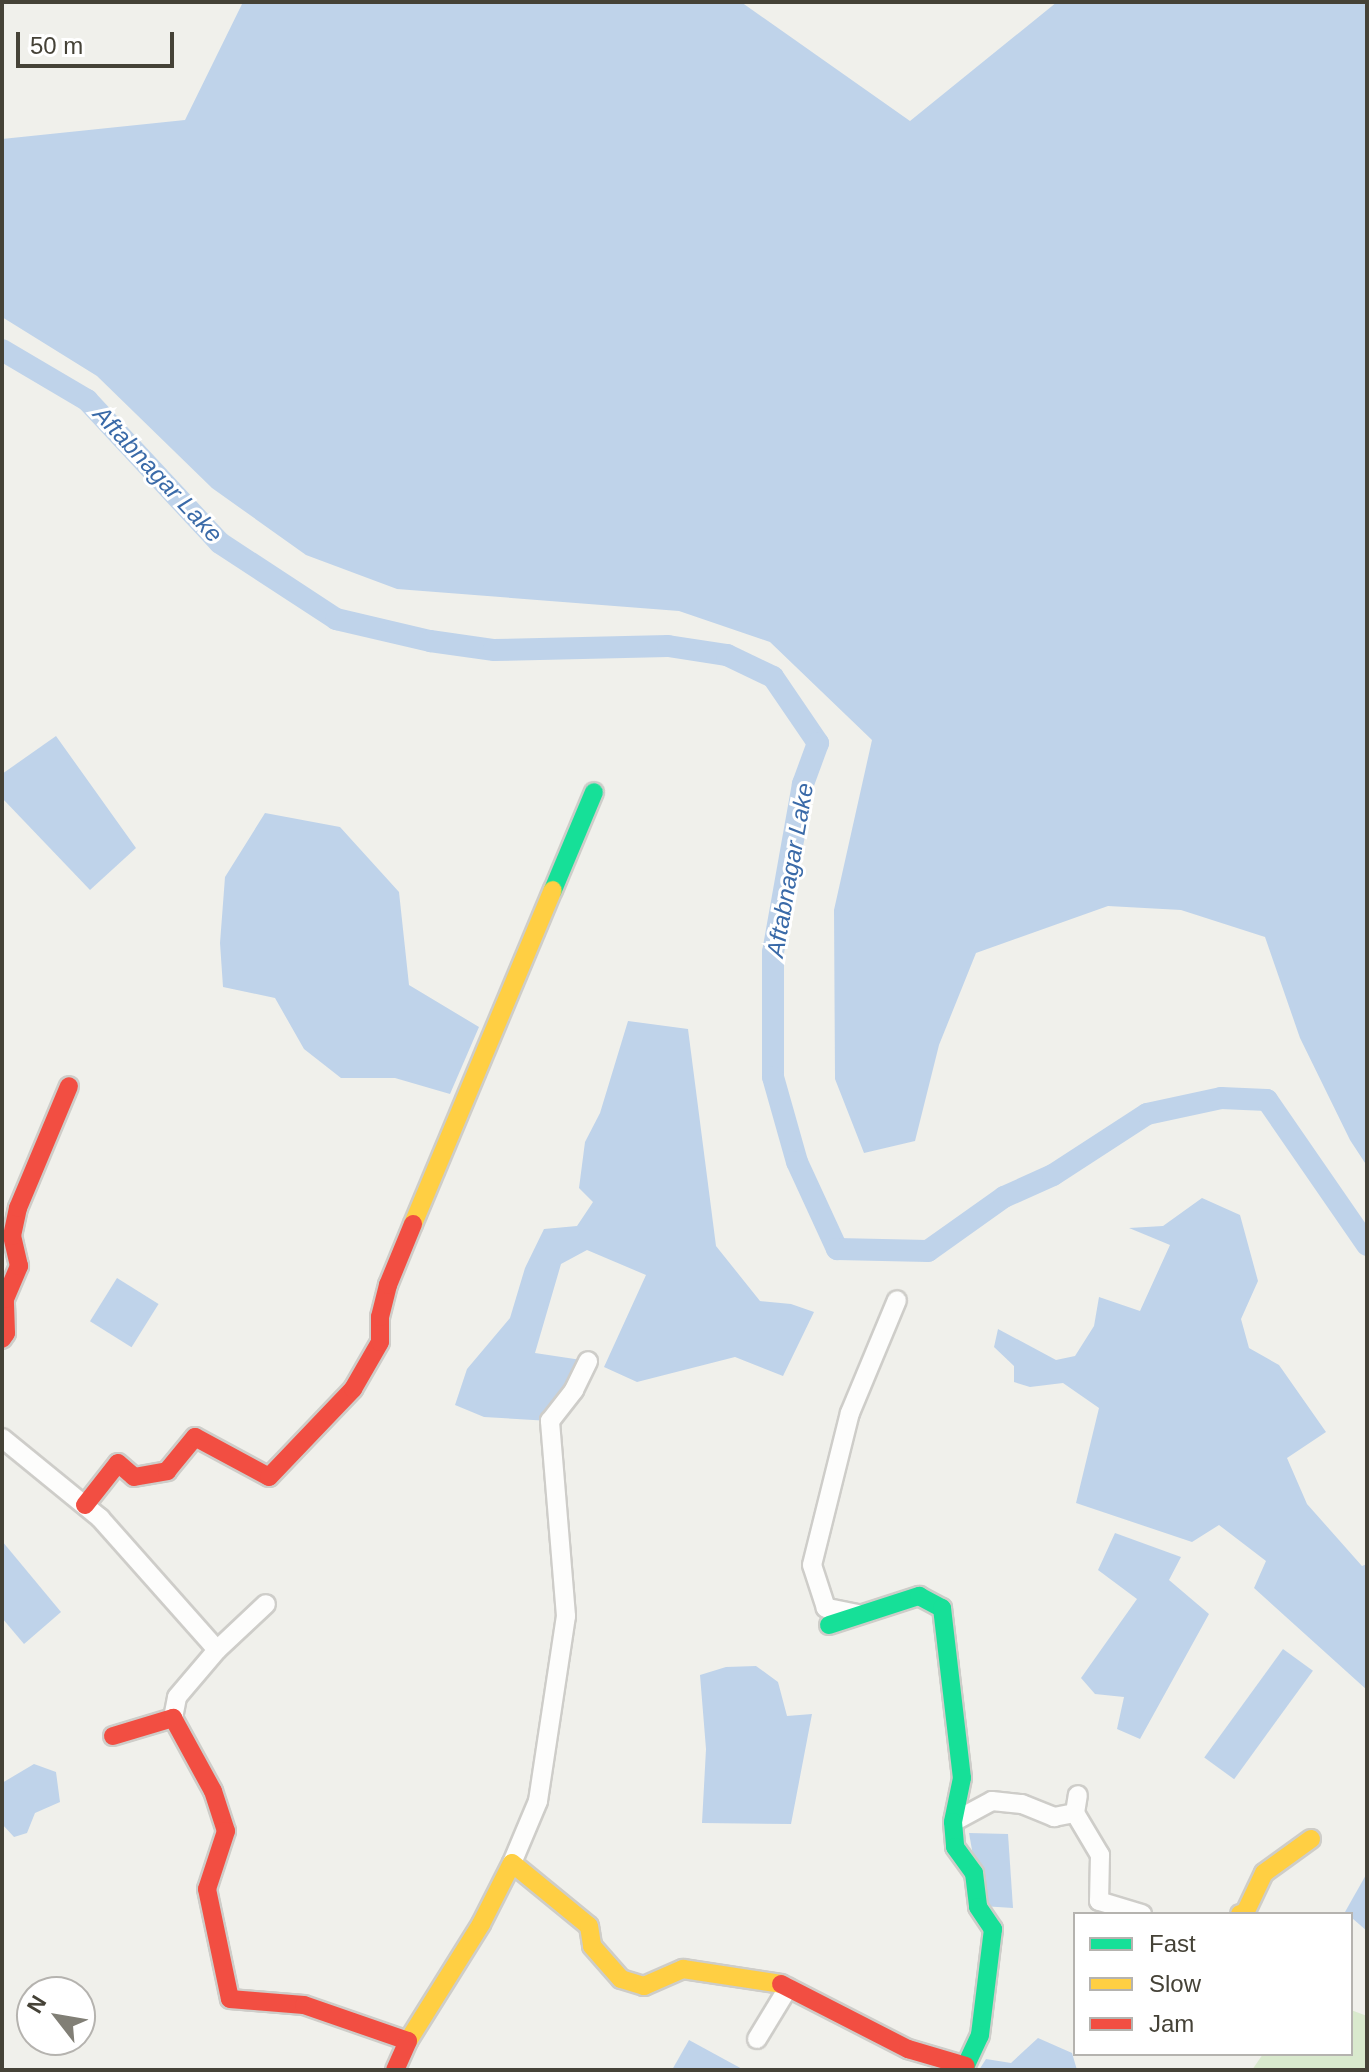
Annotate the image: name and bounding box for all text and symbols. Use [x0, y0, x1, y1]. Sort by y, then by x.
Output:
scale bar [20, 16, 178, 66]
text: 50 m [30, 32, 83, 59]
water label: Aftabnagar Lake [87, 400, 229, 548]
water label: Aftabnagar Lake [761, 781, 819, 959]
legend [1073, 1912, 1353, 2056]
text: Fast [1149, 1930, 1196, 1957]
text: Slow [1149, 1970, 1201, 1997]
north arrow [16, 1976, 96, 2056]
text: N [22, 1991, 52, 2018]
text: Jam [1149, 2010, 1194, 2037]

